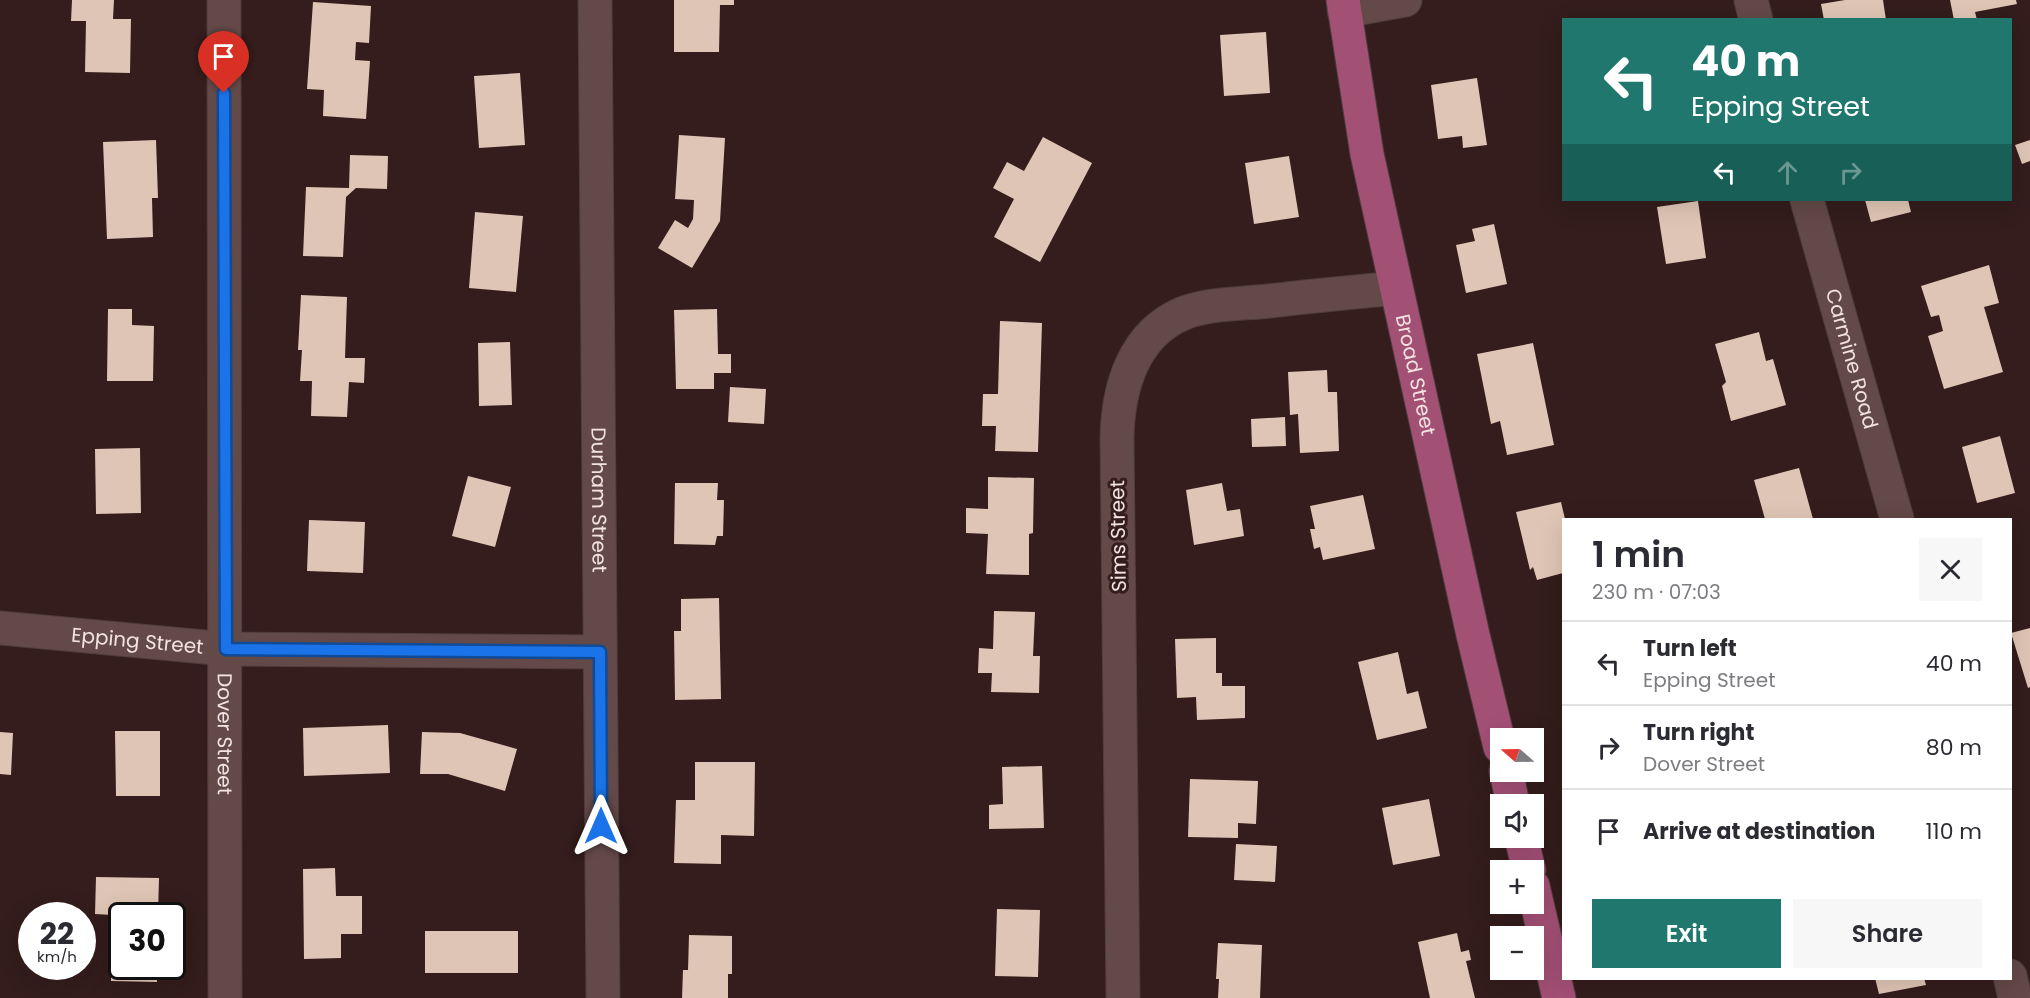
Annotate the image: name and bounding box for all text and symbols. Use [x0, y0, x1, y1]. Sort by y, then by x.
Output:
pin [198, 31, 249, 93]
text: 40 m [1691, 32, 1800, 91]
icon: arrive [207, 40, 240, 73]
icon: left [1592, 42, 1670, 120]
text: Epping Street [1691, 88, 1870, 125]
icon: left [1708, 156, 1741, 189]
icon: ahead [1771, 156, 1804, 189]
icon: right [1834, 156, 1867, 189]
street label: Carmine Road [1819, 285, 1885, 432]
street label: Broad Street [1389, 312, 1443, 438]
street label: Durham Street [584, 427, 614, 573]
street label: Sims Street [1103, 480, 1133, 592]
text: 1 min [1592, 529, 1685, 580]
button: close [1919, 538, 1982, 601]
text: 230 m · 07:03 [1592, 578, 1721, 606]
street label: Epping Street [70, 621, 205, 661]
text: Turn left [1643, 633, 1737, 664]
icon: left [1592, 647, 1625, 680]
text: 40 m [1926, 648, 1982, 679]
text: Epping Street [1643, 666, 1775, 694]
street label: Dover Street [211, 673, 239, 795]
text: Turn right [1643, 717, 1754, 748]
north arrow [1490, 728, 1544, 782]
map controls [1490, 728, 1544, 980]
icon: right [1592, 731, 1625, 764]
text: 80 m [1926, 732, 1982, 763]
text: Dover Street [1643, 750, 1765, 778]
position arrow [569, 794, 633, 858]
button: sound [1490, 794, 1544, 848]
icon: arrive [1592, 815, 1625, 848]
text: Arrive at destination [1643, 816, 1875, 847]
text: 110 m [1926, 816, 1982, 847]
button: + [1490, 860, 1544, 914]
button: Exit [1592, 899, 1781, 968]
button: Share [1793, 899, 1982, 968]
speed limit sign: 30 [108, 902, 186, 980]
text: 22 [40, 912, 74, 955]
button: − [1490, 926, 1544, 980]
text: km/h [37, 946, 77, 967]

